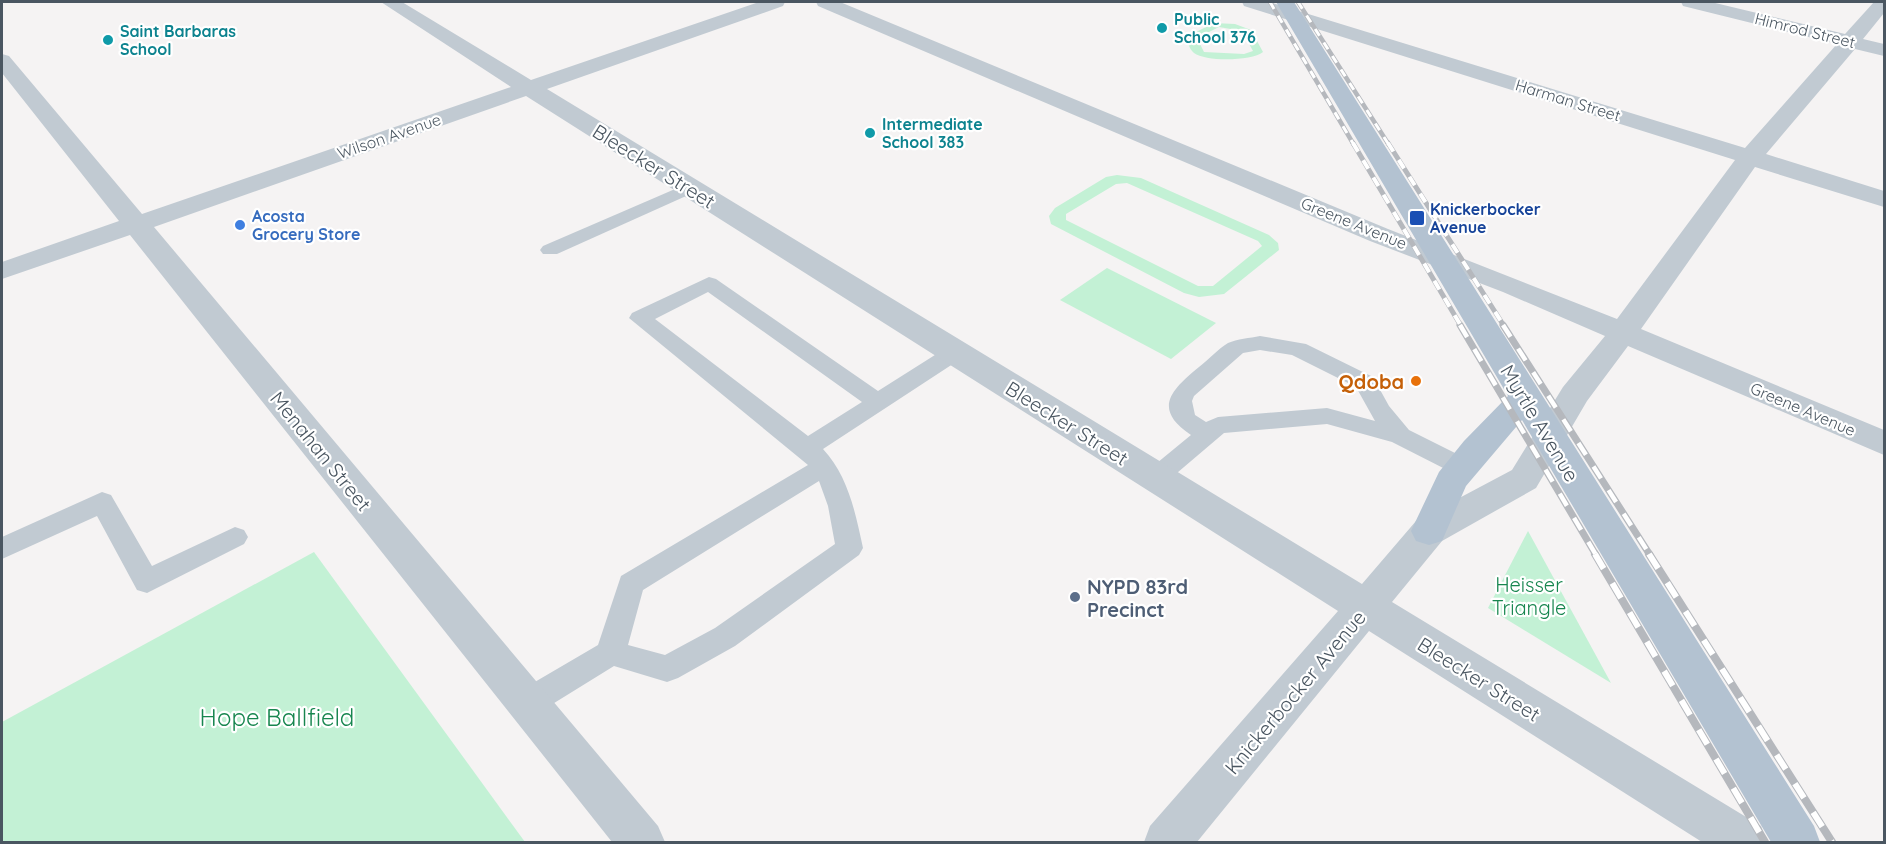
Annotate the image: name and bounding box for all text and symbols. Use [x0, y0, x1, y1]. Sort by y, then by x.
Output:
street label: Himrod Street [1753, 8, 1857, 52]
place label: Public School 376 [1174, 9, 1256, 47]
place label: Saint Barbaras School [120, 21, 236, 59]
marker: Public School 376 [1155, 21, 1169, 35]
marker: Saint Barbaras School [101, 33, 115, 47]
street label: Harman Street [1513, 75, 1623, 125]
street label: Wilson Avenue [335, 109, 443, 163]
place label: Intermediate School 383 [882, 114, 983, 152]
street label: Bleecker Street [588, 118, 720, 214]
marker: Intermediate School 383 [863, 126, 877, 140]
street label: Greene Avenue [1298, 193, 1410, 253]
place label: Knickerbocker Avenue [1430, 199, 1541, 237]
place label: Acosta Grocery Store [252, 206, 360, 244]
marker: Knickerbocker Avenue [1408, 209, 1426, 227]
marker: Acosta Grocery Store [233, 218, 247, 232]
street label: Myrtle Avenue [1495, 360, 1585, 486]
place label: Qdoba [1339, 369, 1404, 394]
marker: Qdoba [1409, 374, 1423, 388]
street label: Bleecker Street [1001, 375, 1133, 471]
street label: Greene Avenue [1747, 378, 1859, 440]
street label: Menahan Street [265, 386, 377, 516]
park label: Heisser Triangle [1492, 572, 1566, 620]
place label: NYPD 83rd Precinct [1087, 574, 1188, 622]
marker: NYPD 83rd Precinct [1068, 590, 1082, 604]
street label: Knickerbocker Avenue [1219, 605, 1371, 779]
street label: Bleecker Street [1413, 631, 1545, 727]
park label: Hope Ballfield [200, 702, 354, 732]

